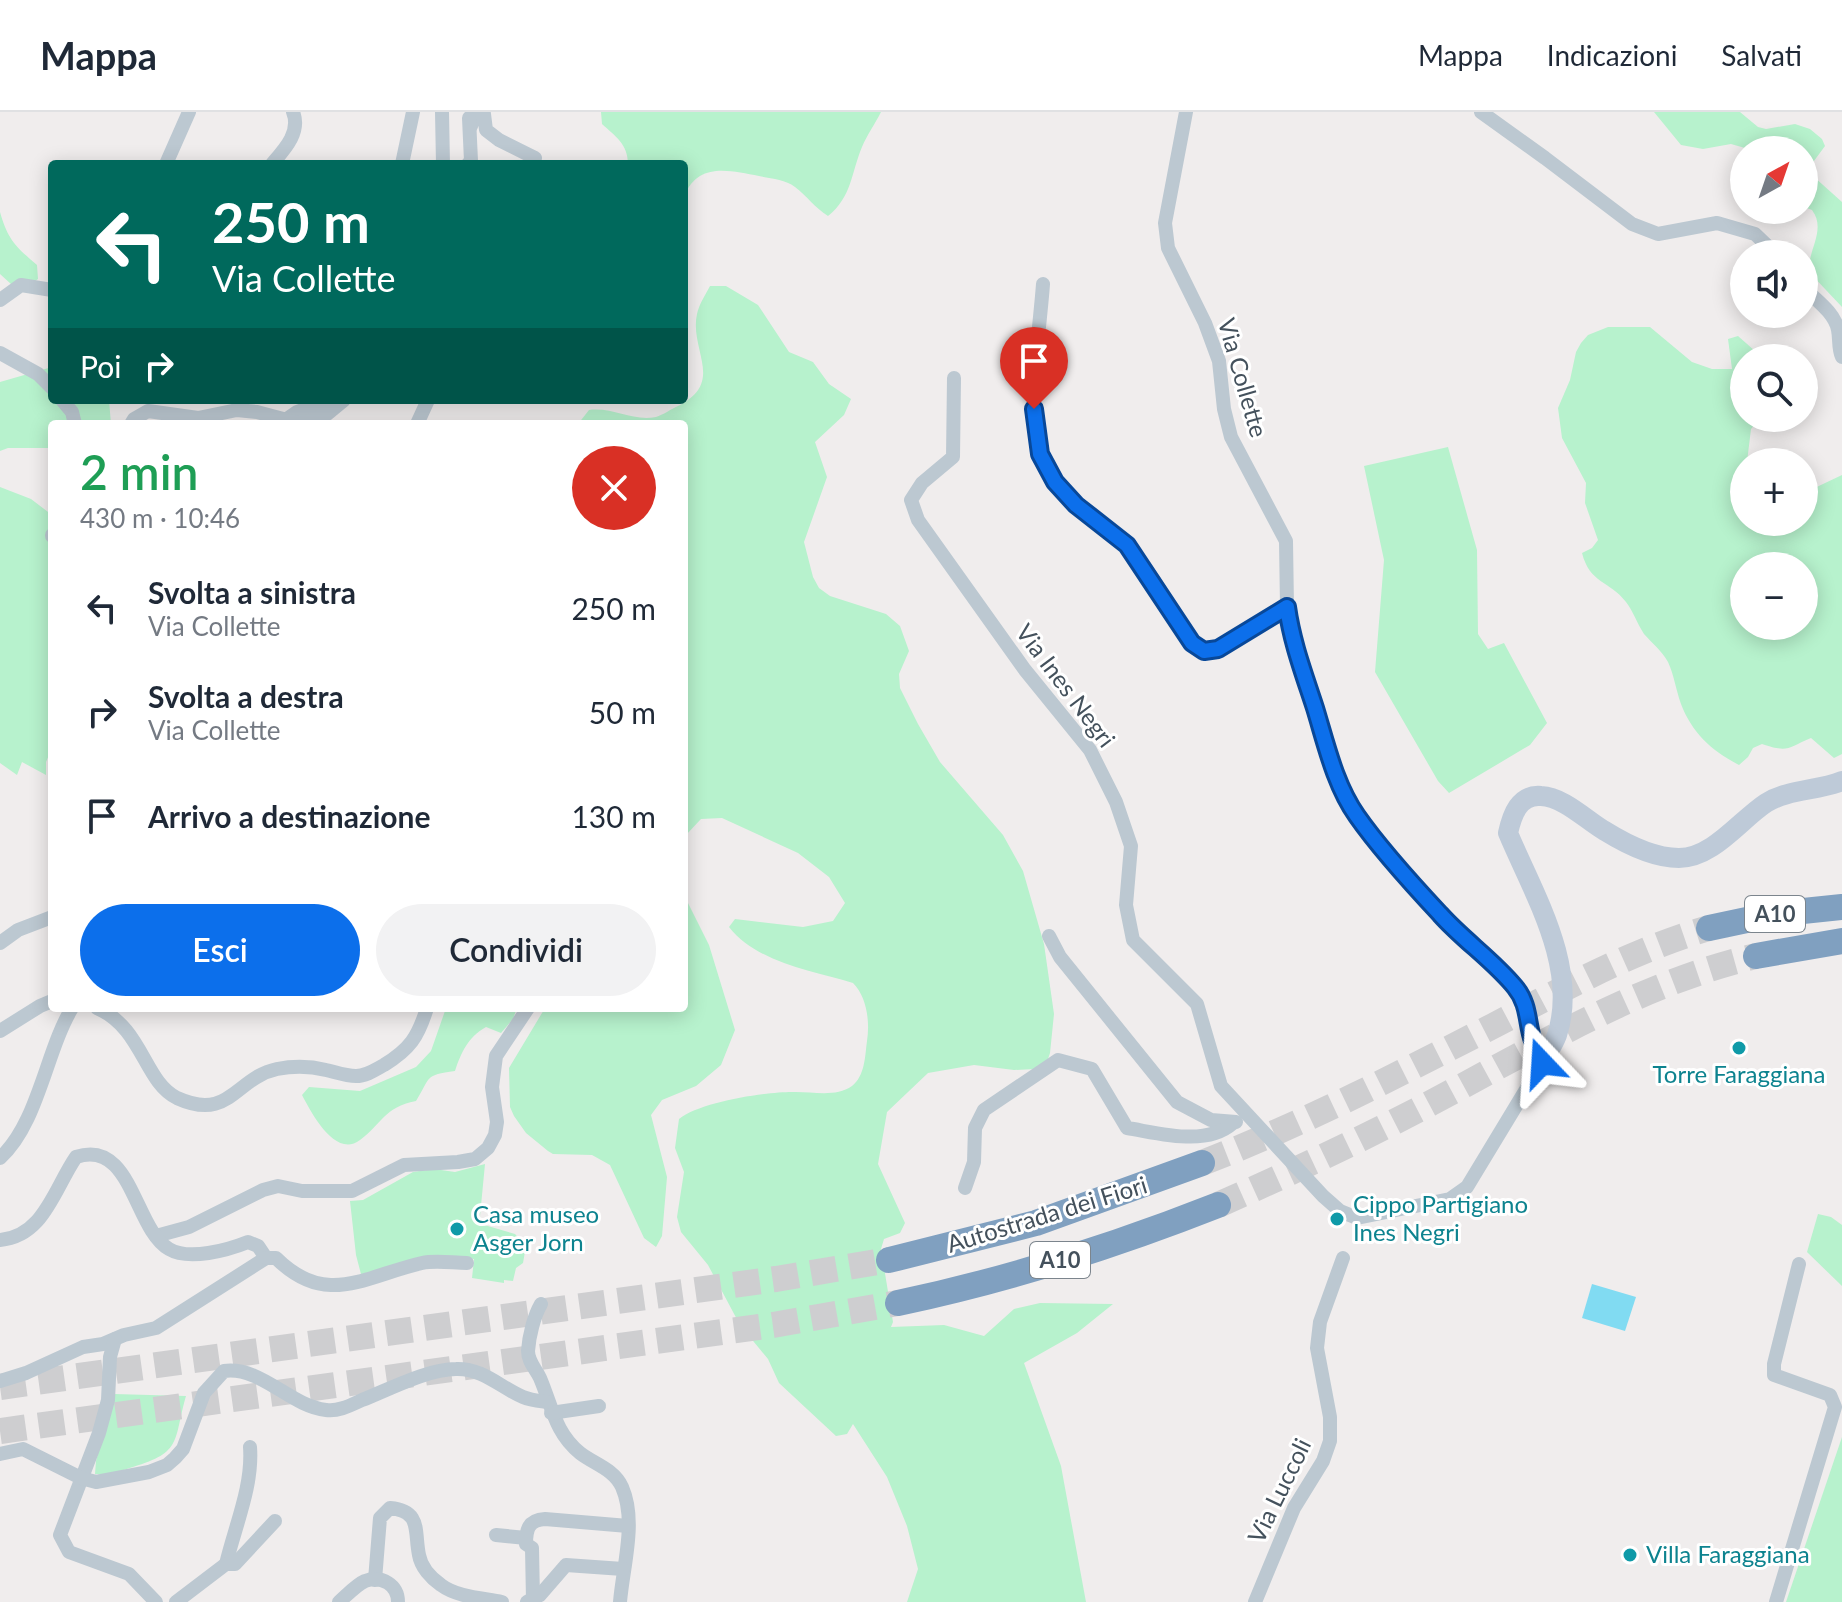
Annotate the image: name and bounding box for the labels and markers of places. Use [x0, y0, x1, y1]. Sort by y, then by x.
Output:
pin [1000, 327, 1068, 409]
marker: Torre Faraggiana [1730, 1039, 1748, 1057]
place label: Torre Faraggiana [1653, 1059, 1825, 1088]
place label: Cippo Partigiano Ines Negri [1353, 1189, 1528, 1246]
place label: Casa museo Asger Jorn [473, 1199, 599, 1256]
marker: Cippo Partigiano Ines Negri [1328, 1210, 1346, 1228]
marker: Casa museo Asger Jorn [448, 1220, 466, 1238]
place label: Villa Faraggiana [1646, 1539, 1810, 1568]
marker: Villa Faraggiana [1621, 1546, 1639, 1564]

